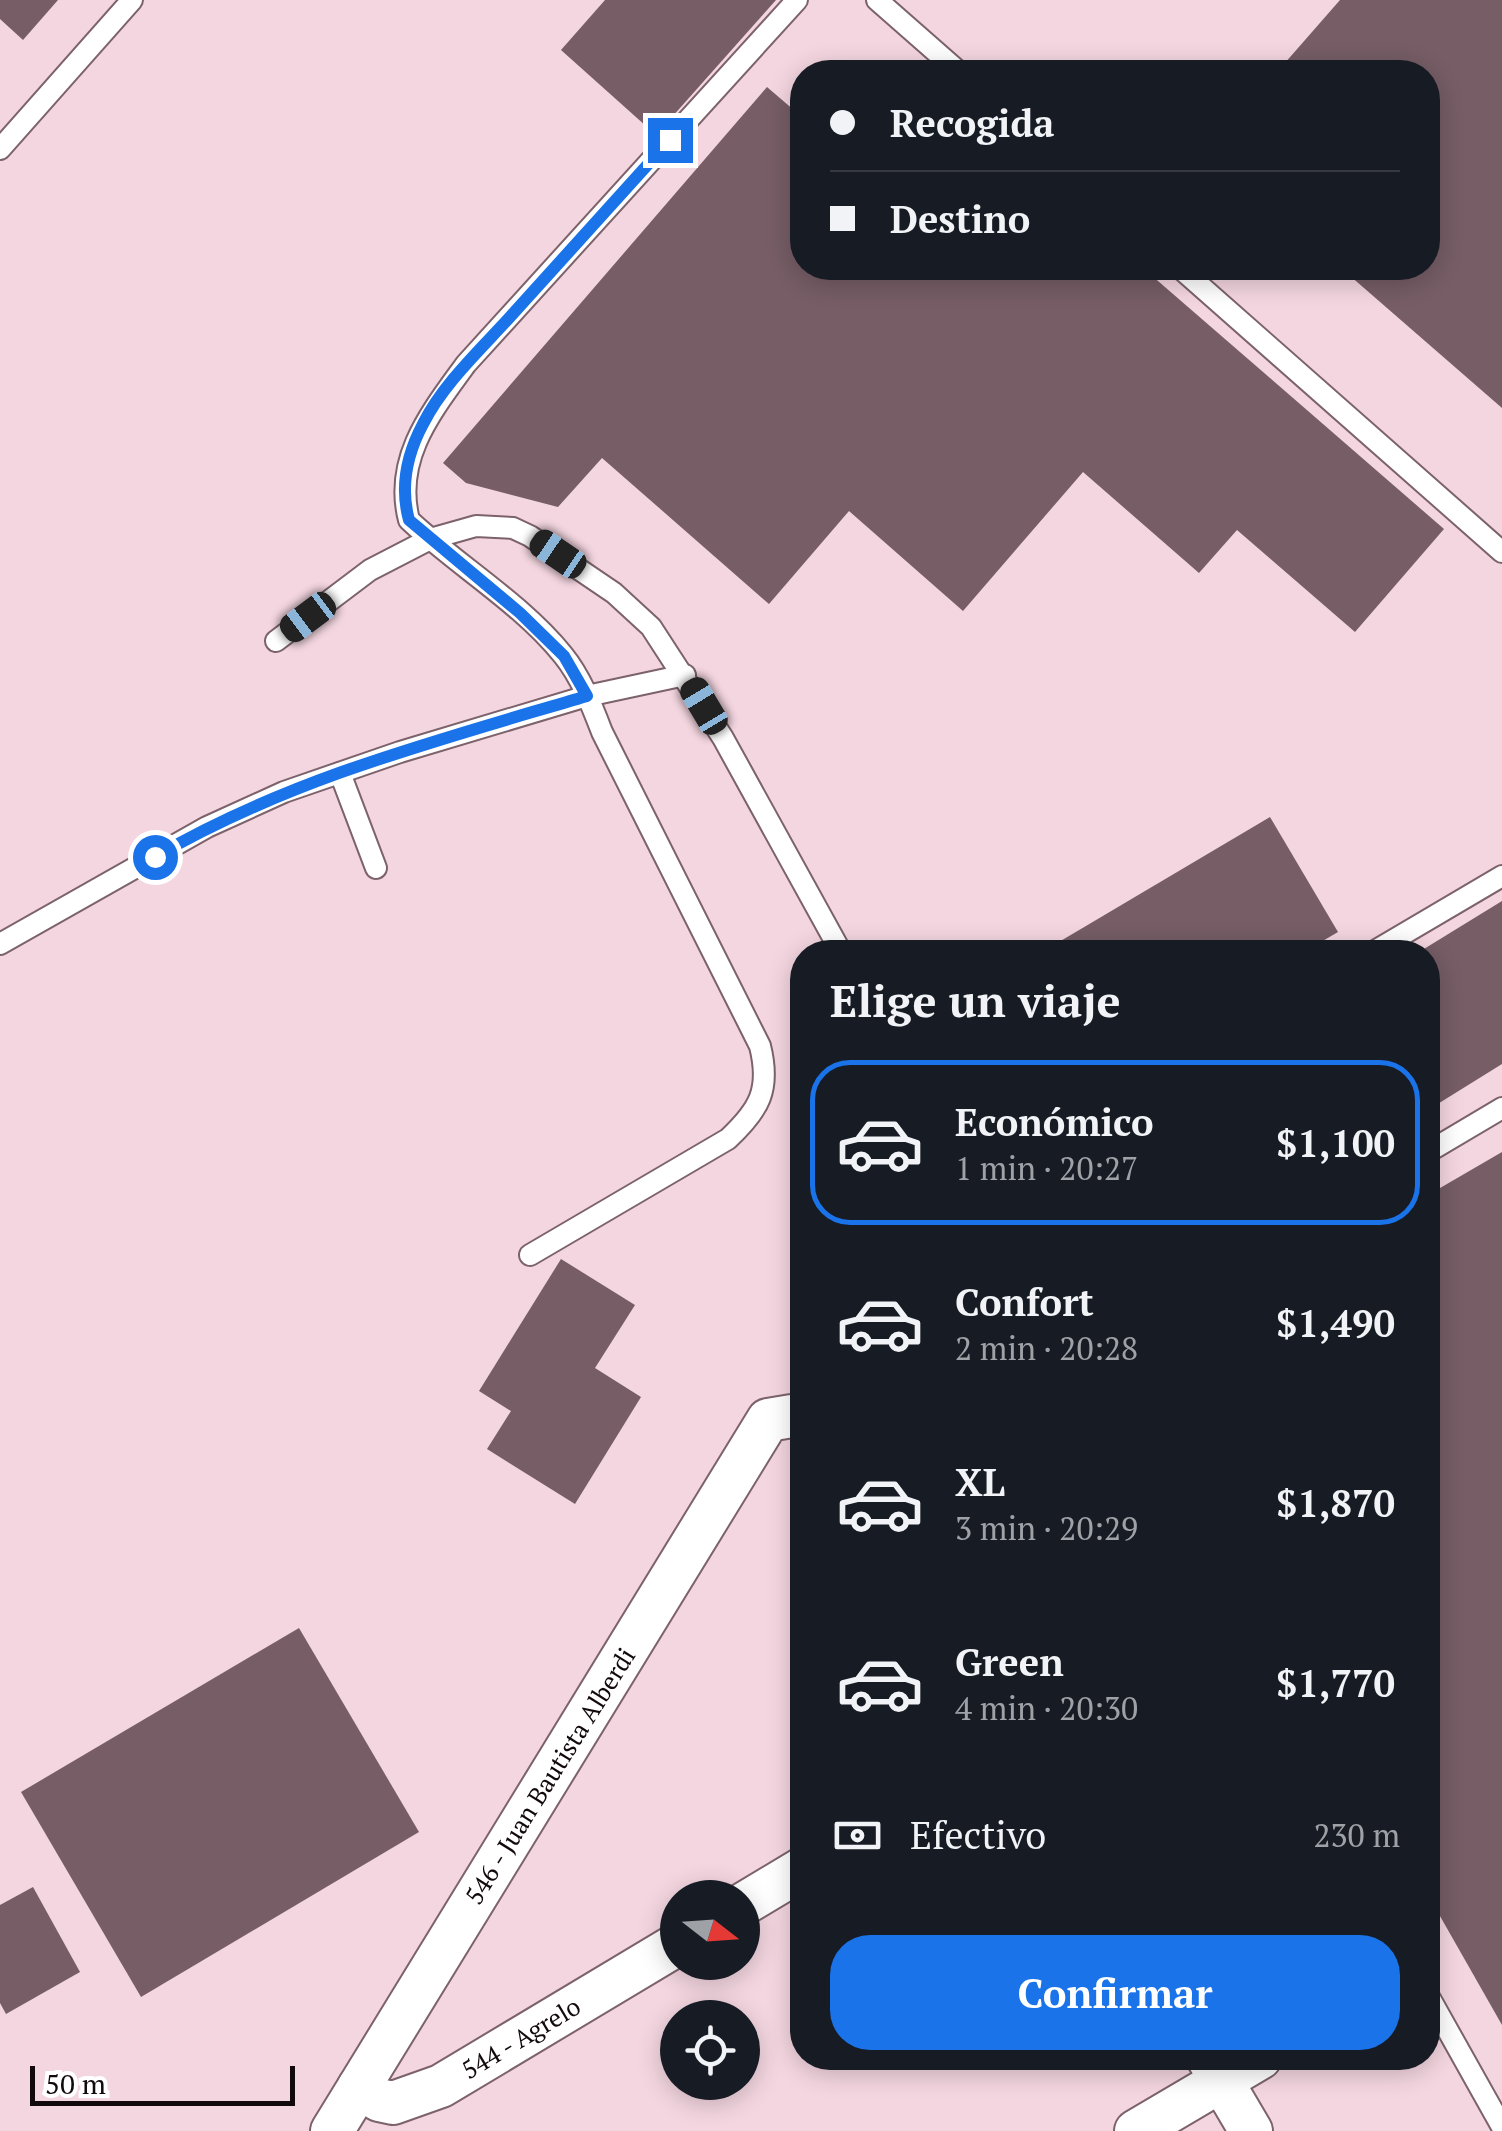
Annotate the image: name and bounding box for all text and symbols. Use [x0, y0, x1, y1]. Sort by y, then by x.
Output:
text: Recogida [890, 98, 1054, 148]
route end [648, 118, 693, 163]
text: Destino [890, 194, 1030, 244]
car [525, 525, 591, 583]
car [275, 587, 341, 647]
car [676, 673, 732, 739]
route start [133, 835, 178, 880]
text: Elige un viaje [830, 970, 1121, 1030]
text: Económico [955, 1097, 1154, 1147]
icon: car [835, 1098, 925, 1188]
text: $1,100 [1276, 1118, 1395, 1168]
text: 1 min · 20:27 [955, 1147, 1138, 1189]
text: Confort [955, 1277, 1094, 1327]
icon: car [835, 1278, 925, 1368]
text: $1,490 [1276, 1298, 1395, 1348]
text: 2 min · 20:28 [955, 1327, 1138, 1369]
text: XL [955, 1457, 1005, 1507]
icon: car [835, 1458, 925, 1548]
text: $1,870 [1276, 1478, 1395, 1528]
text: 3 min · 20:29 [955, 1507, 1138, 1549]
text: Green [955, 1637, 1064, 1687]
icon: car [835, 1638, 925, 1728]
street label: 546 - Juan Bautista Alberdi [457, 1641, 642, 1910]
text: $1,770 [1276, 1658, 1395, 1708]
text: 4 min · 20:30 [955, 1687, 1138, 1729]
icon: cash [830, 1808, 885, 1863]
text: Efectivo [910, 1810, 1046, 1860]
text: 230 m [1313, 1814, 1400, 1856]
north arrow [660, 1880, 760, 1980]
map controls [660, 1880, 760, 2100]
button: Confirmar [830, 1935, 1400, 2050]
street label: 544 - Agrelo [455, 1989, 586, 2086]
button: locate [660, 2000, 760, 2100]
scale bar [30, 2061, 295, 2106]
text: 50 m [45, 2065, 106, 2102]

